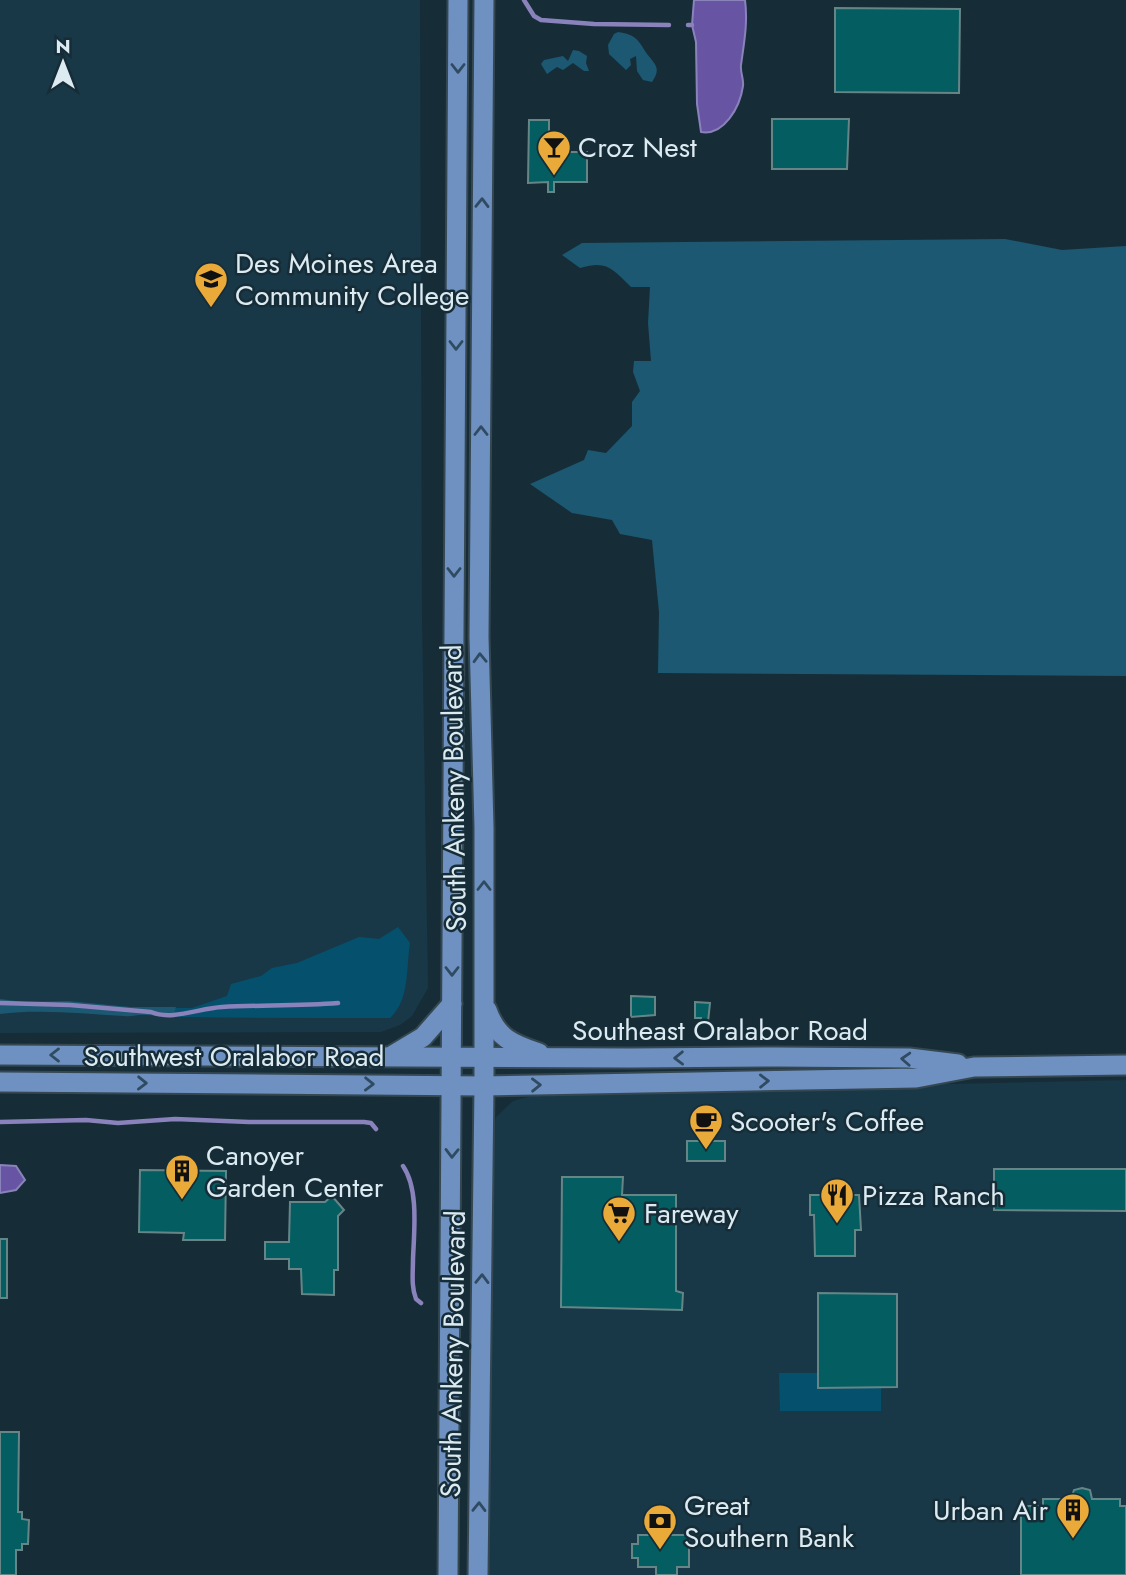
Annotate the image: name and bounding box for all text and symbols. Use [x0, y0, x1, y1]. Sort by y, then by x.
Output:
north arrow [28, 28, 98, 98]
text: N [55, 33, 71, 60]
one-way arrow [450, 63, 466, 74]
place label: Croz Nest [578, 127, 697, 168]
bar icon: Croz Nest [535, 128, 573, 177]
one-way arrow [475, 197, 490, 208]
place label: Des Moines Area Community College [235, 243, 469, 316]
school or university icon: Des Moines Area Community College [192, 260, 230, 309]
one-way arrow [448, 340, 464, 350]
one-way arrow [473, 425, 489, 435]
one-way arrow [446, 567, 462, 578]
street label: South Ankeny Boulevard [431, 644, 477, 932]
one-way arrow [472, 652, 488, 663]
one-way arrow [476, 880, 492, 890]
one-way arrow [444, 966, 460, 977]
street label: Southeast Oralabor Road [572, 1010, 868, 1051]
street label: Southwest Oralabor Road [84, 1036, 384, 1077]
one-way arrow [50, 1047, 60, 1063]
one-way arrow [673, 1050, 683, 1066]
one-way arrow [900, 1051, 911, 1066]
one-way arrow [759, 1073, 769, 1089]
one-way arrow [137, 1075, 147, 1091]
one-way arrow [364, 1076, 375, 1092]
one-way arrow [531, 1077, 542, 1093]
place label: Scooter's Coffee [730, 1101, 924, 1142]
cafe icon: Scooter's Coffee [687, 1102, 725, 1151]
place label: Canoyer Garden Center [206, 1135, 384, 1208]
one-way arrow [444, 1148, 459, 1159]
building icon: Canoyer Garden Center [163, 1152, 201, 1201]
place label: Pizza Ranch [862, 1175, 1005, 1216]
restaurant icon: Pizza Ranch [818, 1176, 856, 1225]
place label: Fareway [644, 1193, 739, 1234]
supermarket icon: Fareway [600, 1194, 638, 1243]
street label: South Ankeny Boulevard [430, 1210, 476, 1498]
one-way arrow [474, 1274, 489, 1285]
place label: Great Southern Bank [684, 1485, 855, 1558]
place label: Urban Air [933, 1490, 1048, 1531]
building icon: Urban Air [1054, 1491, 1092, 1540]
one-way arrow [471, 1501, 487, 1512]
bank icon: Great Southern Bank [641, 1502, 679, 1551]

